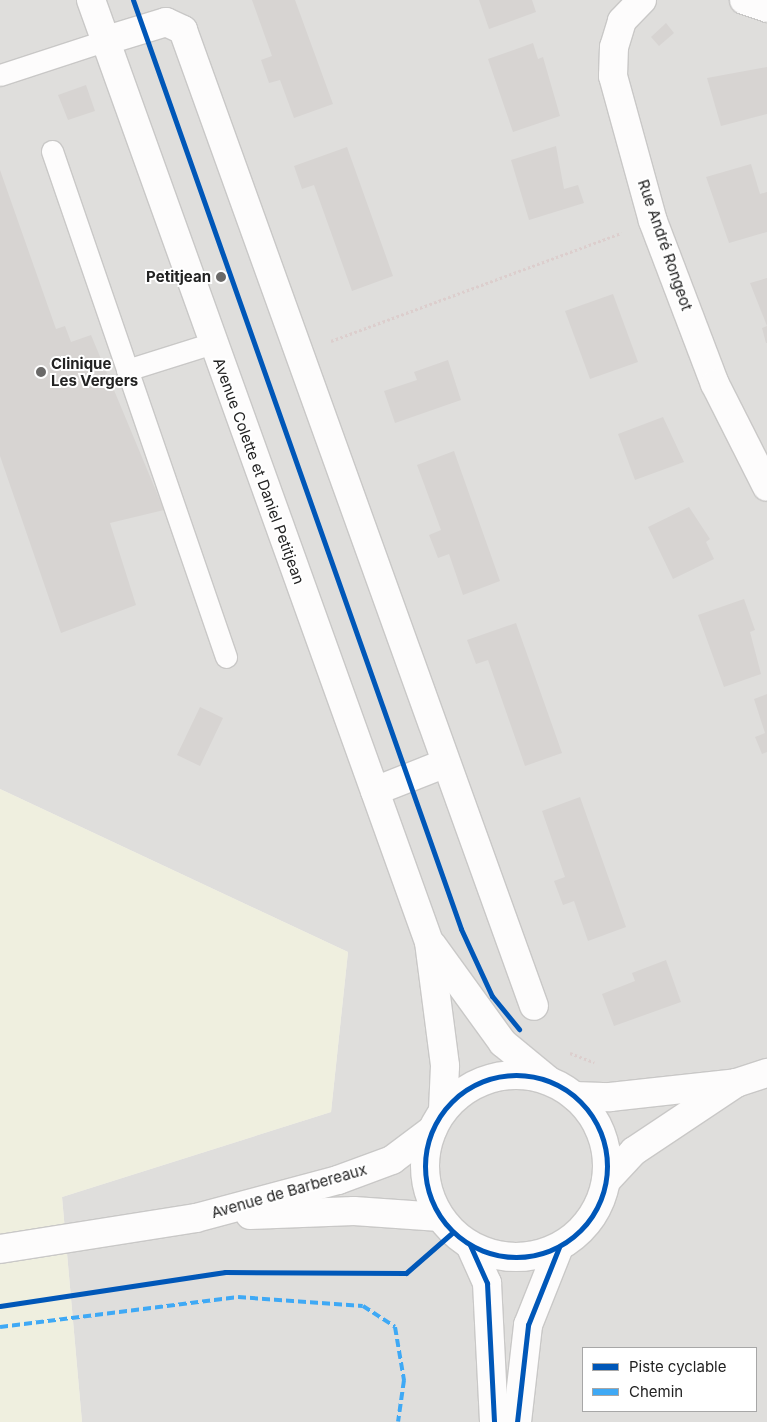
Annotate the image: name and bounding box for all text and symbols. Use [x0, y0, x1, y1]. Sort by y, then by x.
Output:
street label: Rue André Rongeot [634, 177, 696, 313]
place label: Petitjean [146, 268, 211, 286]
marker: Petitjean [215, 271, 227, 283]
place label: Clinique Les Vergers [51, 354, 138, 389]
street label: Avenue Colette et Daniel Petitjean [210, 355, 308, 587]
marker: Clinique Les Vergers [35, 366, 47, 378]
street label: Avenue de Barbereaux [209, 1160, 369, 1222]
legend [582, 1347, 757, 1412]
text: Piste cyclable [629, 1357, 726, 1376]
text: Chemin [629, 1382, 683, 1401]

